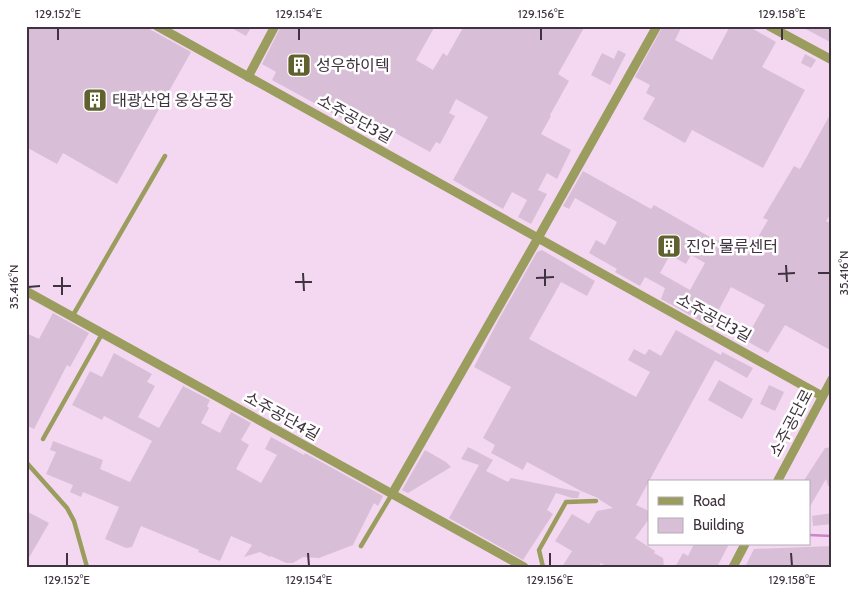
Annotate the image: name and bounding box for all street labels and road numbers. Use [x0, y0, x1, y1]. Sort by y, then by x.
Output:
street label: 소주공단3길 [314, 91, 396, 147]
street label: 소주공단3길 [673, 290, 755, 346]
street label: 소주공단로 [765, 386, 817, 460]
street label: 소주공단4길 [241, 388, 323, 444]

